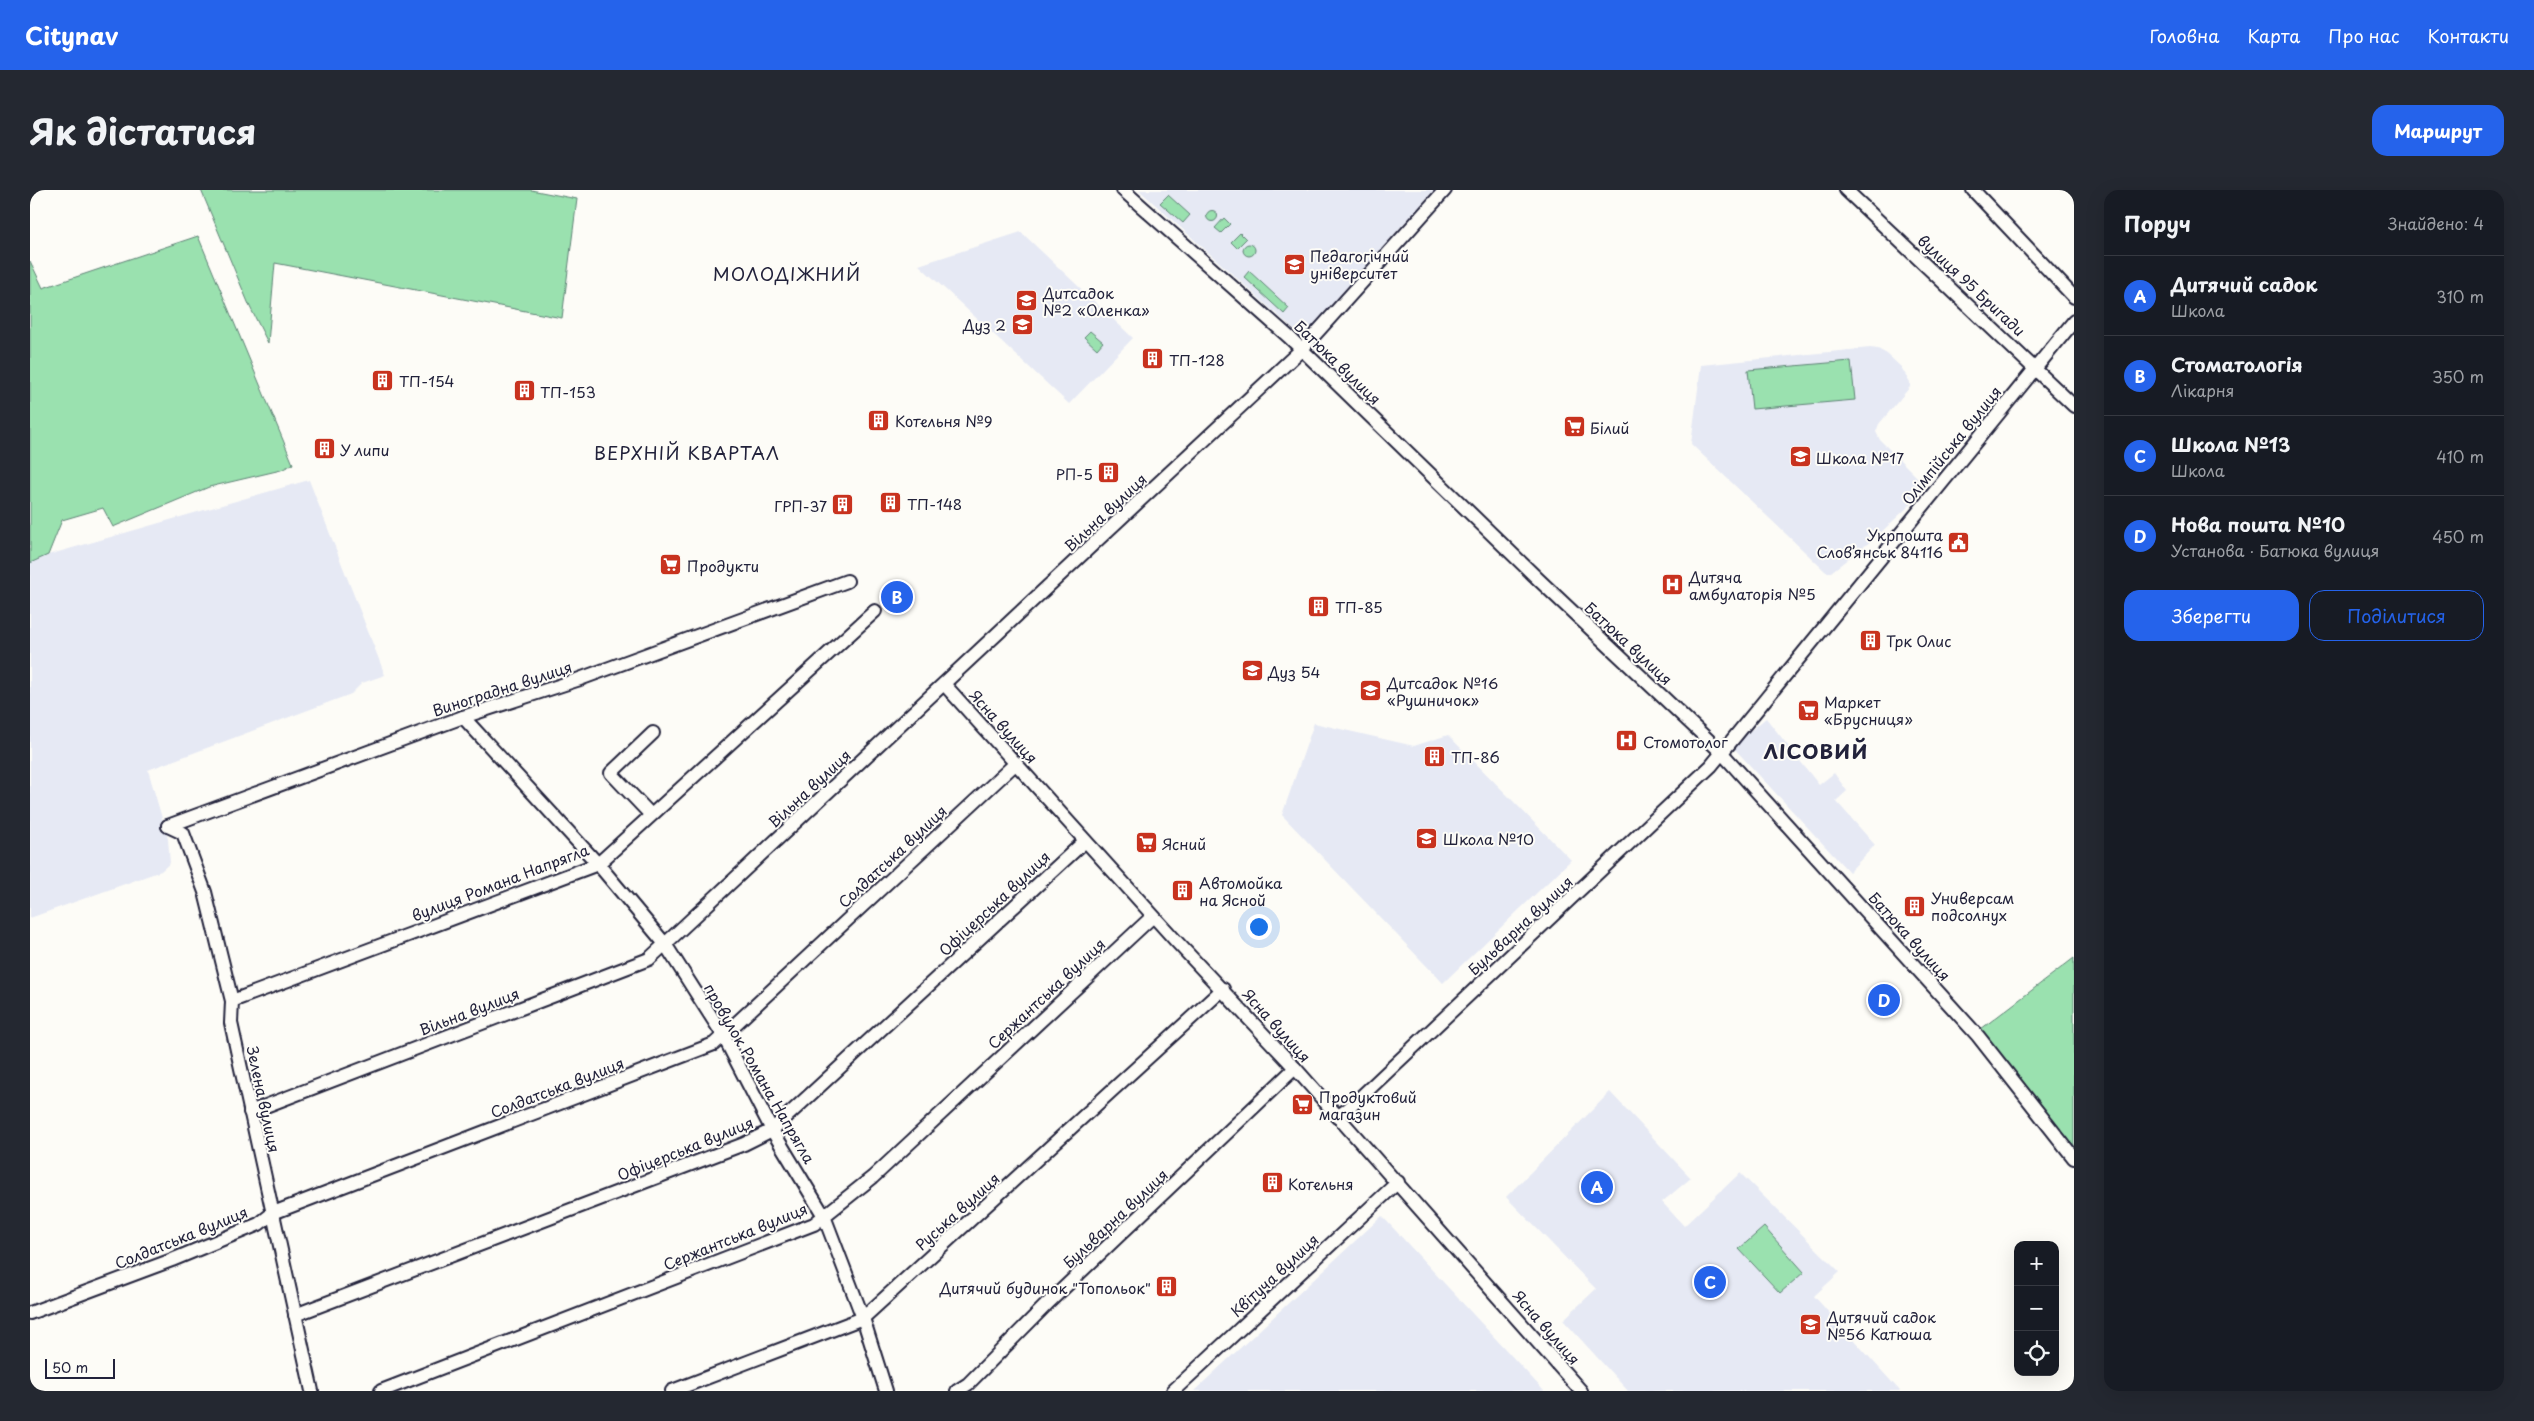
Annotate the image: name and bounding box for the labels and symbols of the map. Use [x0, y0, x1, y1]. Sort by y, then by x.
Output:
street label: вулиця 95 Бригади [1913, 229, 2031, 341]
place label: Педагогічний університет [1310, 244, 1409, 284]
school or university icon: Педагогічний університет [1282, 252, 1306, 276]
district label: МОЛОДІЖНИЙ [713, 260, 861, 287]
place label: Дитсадок №2 «Оленка» [1042, 281, 1150, 321]
school or university icon: Дитсадок №2 «Оленка» [1015, 289, 1039, 313]
school or university icon: Дуз 2 [1010, 312, 1034, 336]
place label: Дуз 2 [962, 313, 1006, 336]
street label: Батюка вулиця [1289, 315, 1387, 409]
building icon: ТП-128 [1141, 347, 1165, 371]
place label: ТП-128 [1169, 348, 1225, 371]
building icon: ТП-154 [371, 368, 395, 392]
place label: ТП-154 [399, 369, 455, 392]
building icon: ТП-153 [512, 379, 536, 403]
place label: ТП-153 [540, 380, 596, 403]
street label: Олімпійська вулиця [1896, 381, 2006, 509]
building icon: Котельня №9 [867, 408, 891, 432]
place label: Котельня №9 [895, 409, 993, 432]
supermarket icon: Білий [1562, 415, 1586, 439]
place label: Білий [1590, 416, 1629, 439]
building icon: У липи [312, 437, 336, 461]
place label: У липи [340, 438, 390, 461]
district label: ВЕРХНІЙ КВАРТАЛ [594, 439, 780, 466]
school or university icon: Школа №17 [1788, 445, 1812, 469]
place label: Школа №17 [1816, 446, 1904, 469]
building icon: РП-5 [1097, 461, 1121, 485]
place label: РП-5 [1056, 462, 1093, 485]
street label: Вільна вулиця [1058, 468, 1152, 556]
building icon: ТП-148 [879, 491, 903, 515]
place label: ТП-148 [907, 492, 962, 515]
building icon: ГРП-37 [831, 493, 855, 517]
place label: ГРП-37 [774, 494, 827, 517]
place label: Укрпошта Слов’янськ 84116 [1817, 523, 1944, 563]
public building icon: Укрпошта Слов’янськ 84116 [1947, 531, 1971, 555]
supermarket icon: Продукти [659, 553, 683, 577]
place label: Продукти [687, 554, 759, 577]
place label: Дитяча амбулаторія №5 [1688, 565, 1816, 605]
hospital icon: Дитяча амбулаторія №5 [1661, 573, 1685, 597]
pin: B [881, 578, 913, 616]
building icon: ТП-85 [1307, 594, 1331, 618]
place label: ТП-85 [1335, 595, 1383, 618]
street label: Батюка вулиця [1580, 596, 1678, 690]
building icon: Трк Олис [1858, 628, 1882, 652]
place label: Трк Олис [1886, 629, 1951, 652]
street label: Виноградна вулиця [429, 655, 575, 721]
school or university icon: Дуз 54 [1240, 659, 1264, 683]
place label: Дуз 54 [1267, 660, 1320, 683]
place label: Дитсадок №16 «Рушничок» [1386, 671, 1498, 711]
school or university icon: Дитсадок №16 «Рушничок» [1359, 679, 1383, 703]
street label: Ясна вулиця [965, 684, 1043, 768]
place label: Маркет «Брусниця» [1824, 690, 1913, 730]
supermarket icon: Маркет «Брусниця» [1796, 698, 1820, 722]
hospital icon: Стомотолог [1615, 729, 1639, 753]
place label: Стомотолог [1643, 730, 1728, 753]
district label: ЛІСОВИЙ [1763, 736, 1869, 766]
street label: Вільна вулиця [762, 744, 856, 832]
building icon: ТП-86 [1423, 744, 1447, 768]
place label: ТП-86 [1451, 745, 1500, 768]
street label: Солдатська вулиця [832, 799, 952, 913]
school or university icon: Школа №10 [1415, 826, 1439, 850]
place label: Школа №10 [1443, 827, 1534, 850]
supermarket icon: Ясний [1134, 831, 1158, 855]
place label: Ясний [1162, 832, 1206, 855]
street label: вулиця Романа Напрягла [408, 837, 593, 926]
street label: Офіцерська вулиця [933, 845, 1055, 961]
street label: Бульварна вулиця [1462, 870, 1578, 980]
place label: Автомойка на Ясной [1199, 871, 1283, 911]
building icon: Автомойка на Ясной [1171, 879, 1195, 903]
street label: Батюка вулиця [1864, 886, 1956, 986]
place label: Универсам подсолнух [1931, 886, 2015, 926]
building icon: Универсам подсолнух [1903, 894, 1927, 918]
your location [1246, 914, 1272, 940]
street label: Сержантська вулиця [982, 932, 1110, 1054]
street label: провулок Романа Напрягла [699, 979, 822, 1168]
street label: Вільна вулиця [416, 981, 522, 1041]
pin: D [1868, 981, 1900, 1019]
street label: Ясна вулиця [1238, 983, 1316, 1067]
street label: Зелена вулиця [241, 1044, 287, 1154]
street label: Солдатська вулиця [487, 1051, 627, 1123]
place label: Продуктовий магазин [1319, 1085, 1417, 1125]
supermarket icon: Продуктовий магазин [1291, 1093, 1315, 1117]
street label: Офіцерська вулиця [613, 1110, 757, 1186]
street label: Бульварна вулиця [1057, 1163, 1173, 1273]
street label: Руська вулиця [910, 1167, 1004, 1255]
pin: A [1581, 1168, 1613, 1206]
building icon: Котельня [1260, 1171, 1284, 1195]
place label: Котельня [1288, 1172, 1353, 1195]
street label: Сержантська вулиця [659, 1197, 811, 1275]
street label: Солдатська вулиця [111, 1200, 251, 1274]
street label: Квітуча вулиця [1225, 1228, 1323, 1322]
pin: C [1694, 1263, 1726, 1301]
building icon: Дитячий будинок "Топольок" [1155, 1275, 1179, 1299]
place label: Дитячий будинок "Топольок" [939, 1276, 1151, 1299]
street label: Ясна вулиця [1508, 1285, 1586, 1369]
place label: Дитячий садок №56 Катюша [1826, 1305, 1936, 1345]
school or university icon: Дитячий садок №56 Катюша [1799, 1313, 1823, 1337]
scale bar [45, 1356, 115, 1379]

